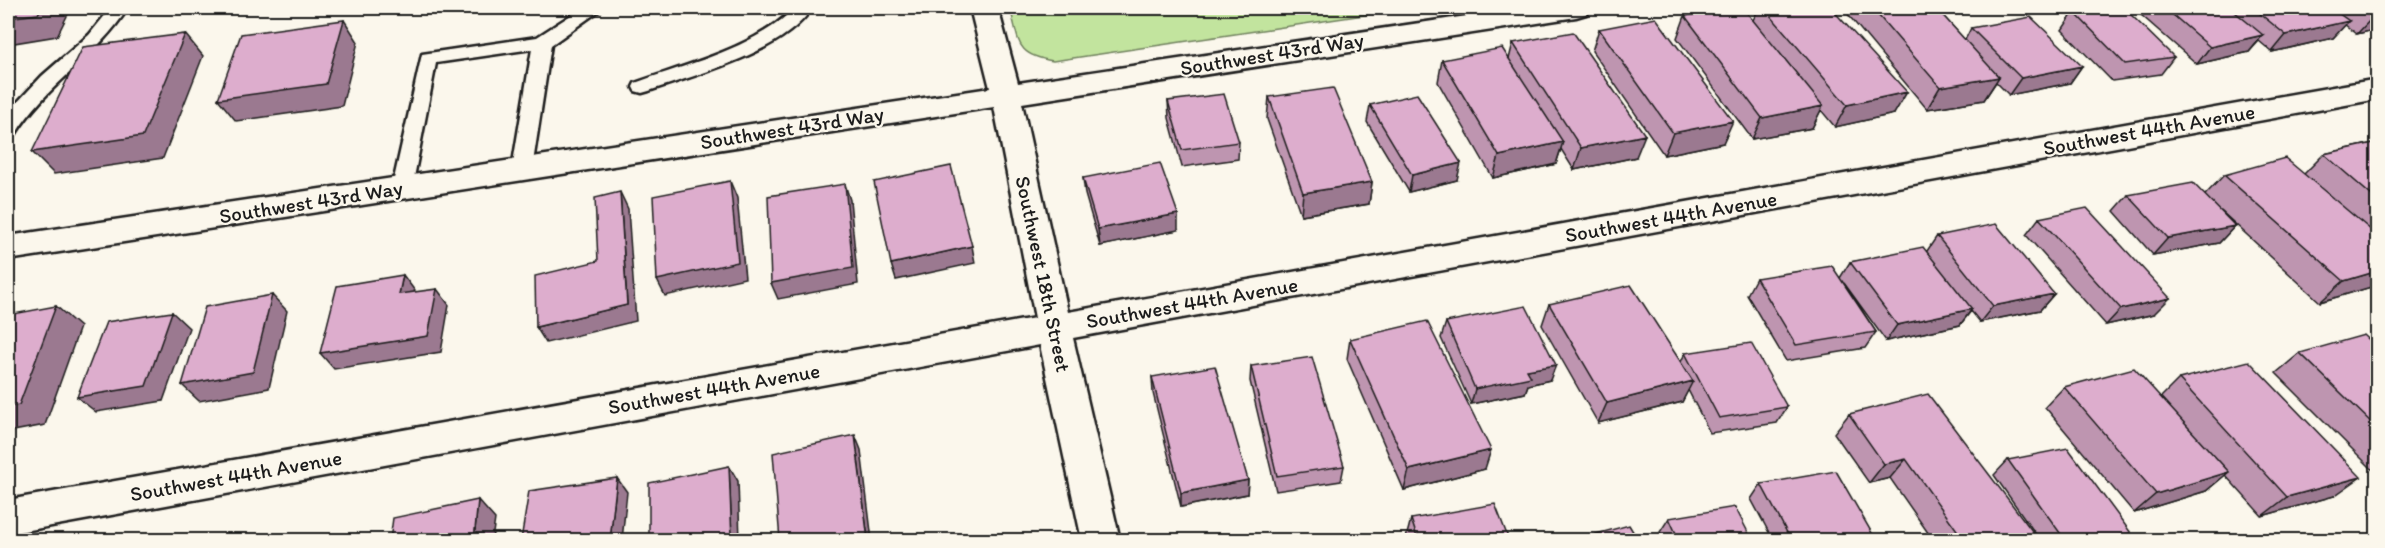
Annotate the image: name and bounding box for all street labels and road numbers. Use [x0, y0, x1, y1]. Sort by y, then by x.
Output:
street label: Southwest 43rd Way [1178, 27, 1366, 80]
street label: Southwest 44th Avenue [2041, 99, 2257, 160]
street label: Southwest 43rd Way [698, 101, 886, 154]
street label: Southwest 18th Street [1010, 173, 1077, 374]
street label: Southwest 43rd Way [217, 175, 405, 228]
street label: Southwest 44th Avenue [1563, 186, 1779, 247]
street label: Southwest 44th Avenue [1084, 272, 1300, 333]
street label: Southwest 44th Avenue [606, 358, 822, 419]
street label: Southwest 44th Avenue [128, 445, 344, 506]

